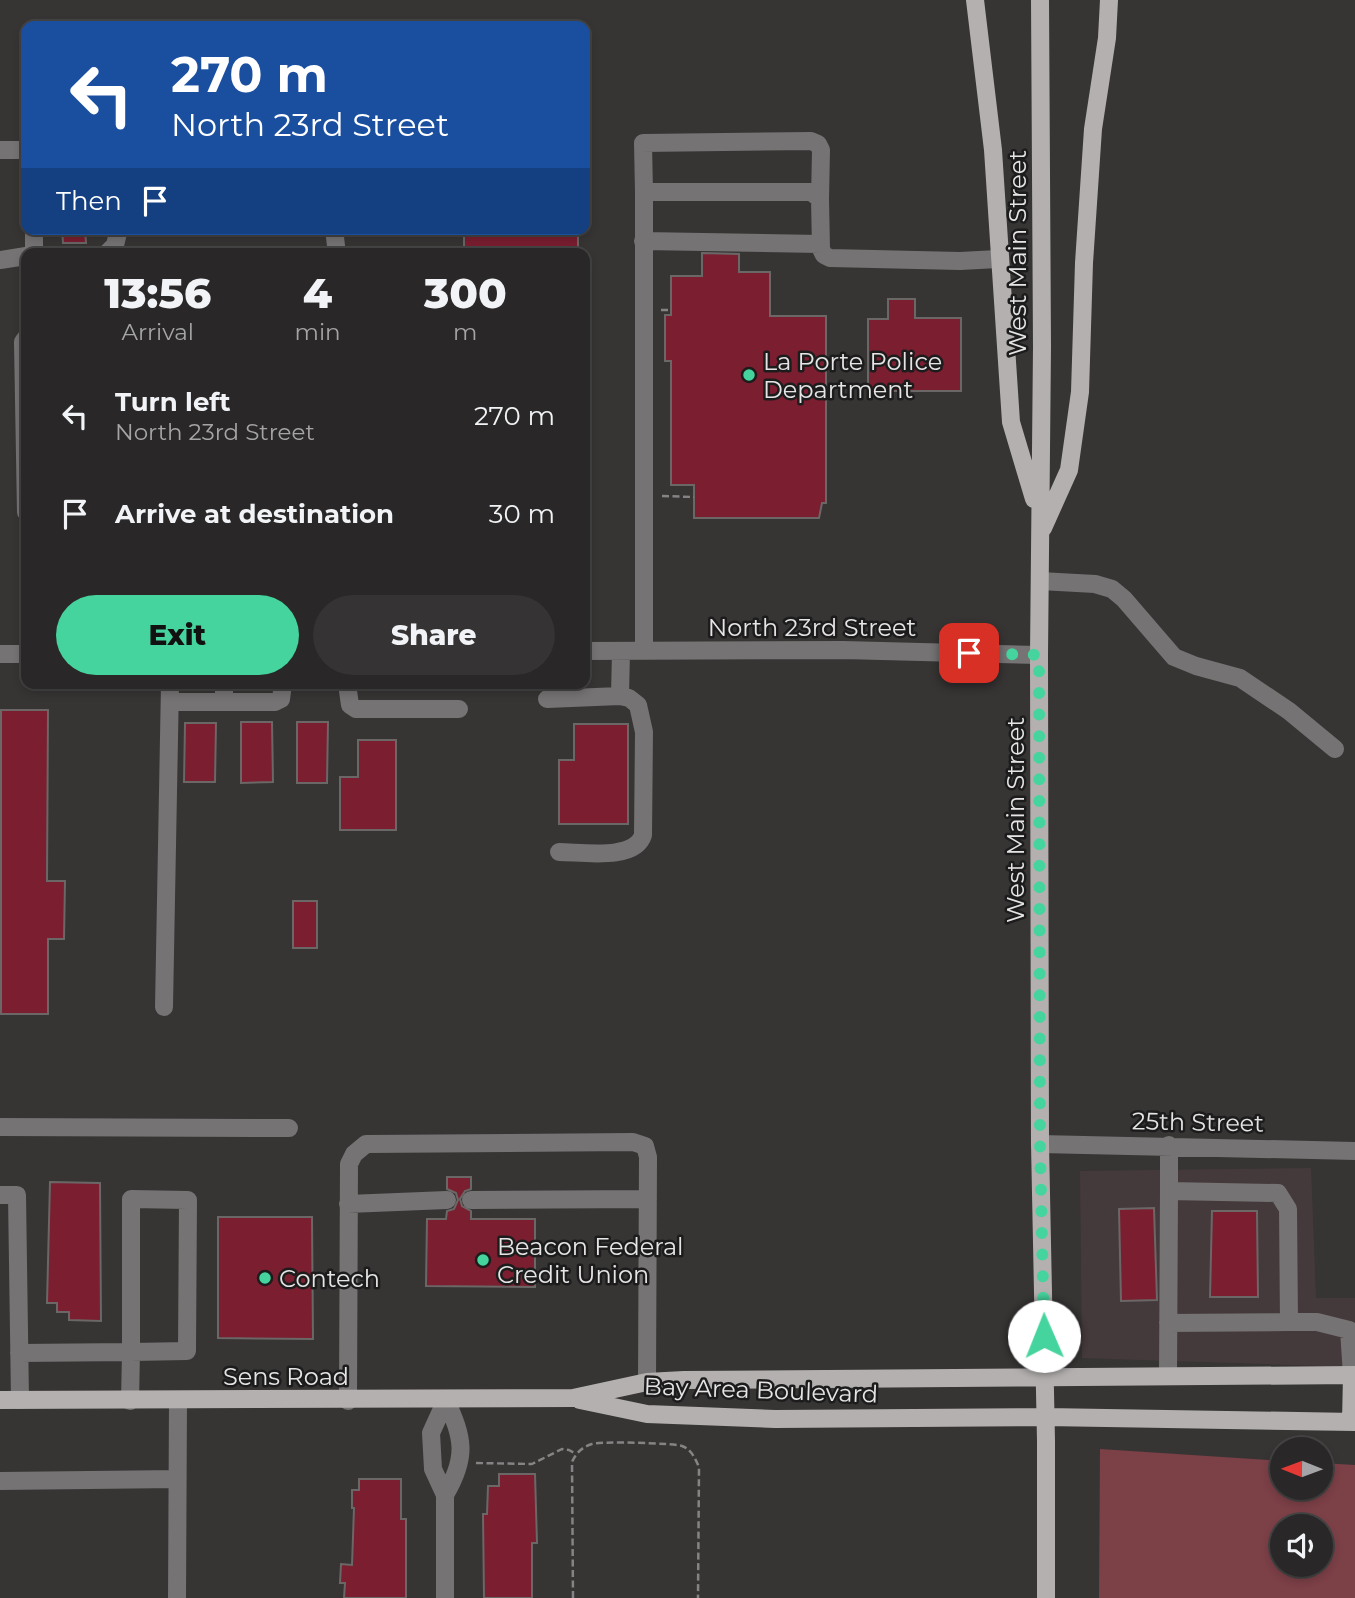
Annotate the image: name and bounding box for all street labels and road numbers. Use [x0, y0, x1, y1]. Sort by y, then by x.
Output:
street label: West Main Street [1003, 150, 1032, 356]
street label: North 23rd Street [708, 613, 916, 642]
street label: West Main Street [1001, 717, 1030, 923]
street label: 25th Street [1132, 1106, 1265, 1138]
street label: Sens Road [223, 1362, 349, 1391]
street label: Bay Area Boulevard [643, 1371, 879, 1409]

